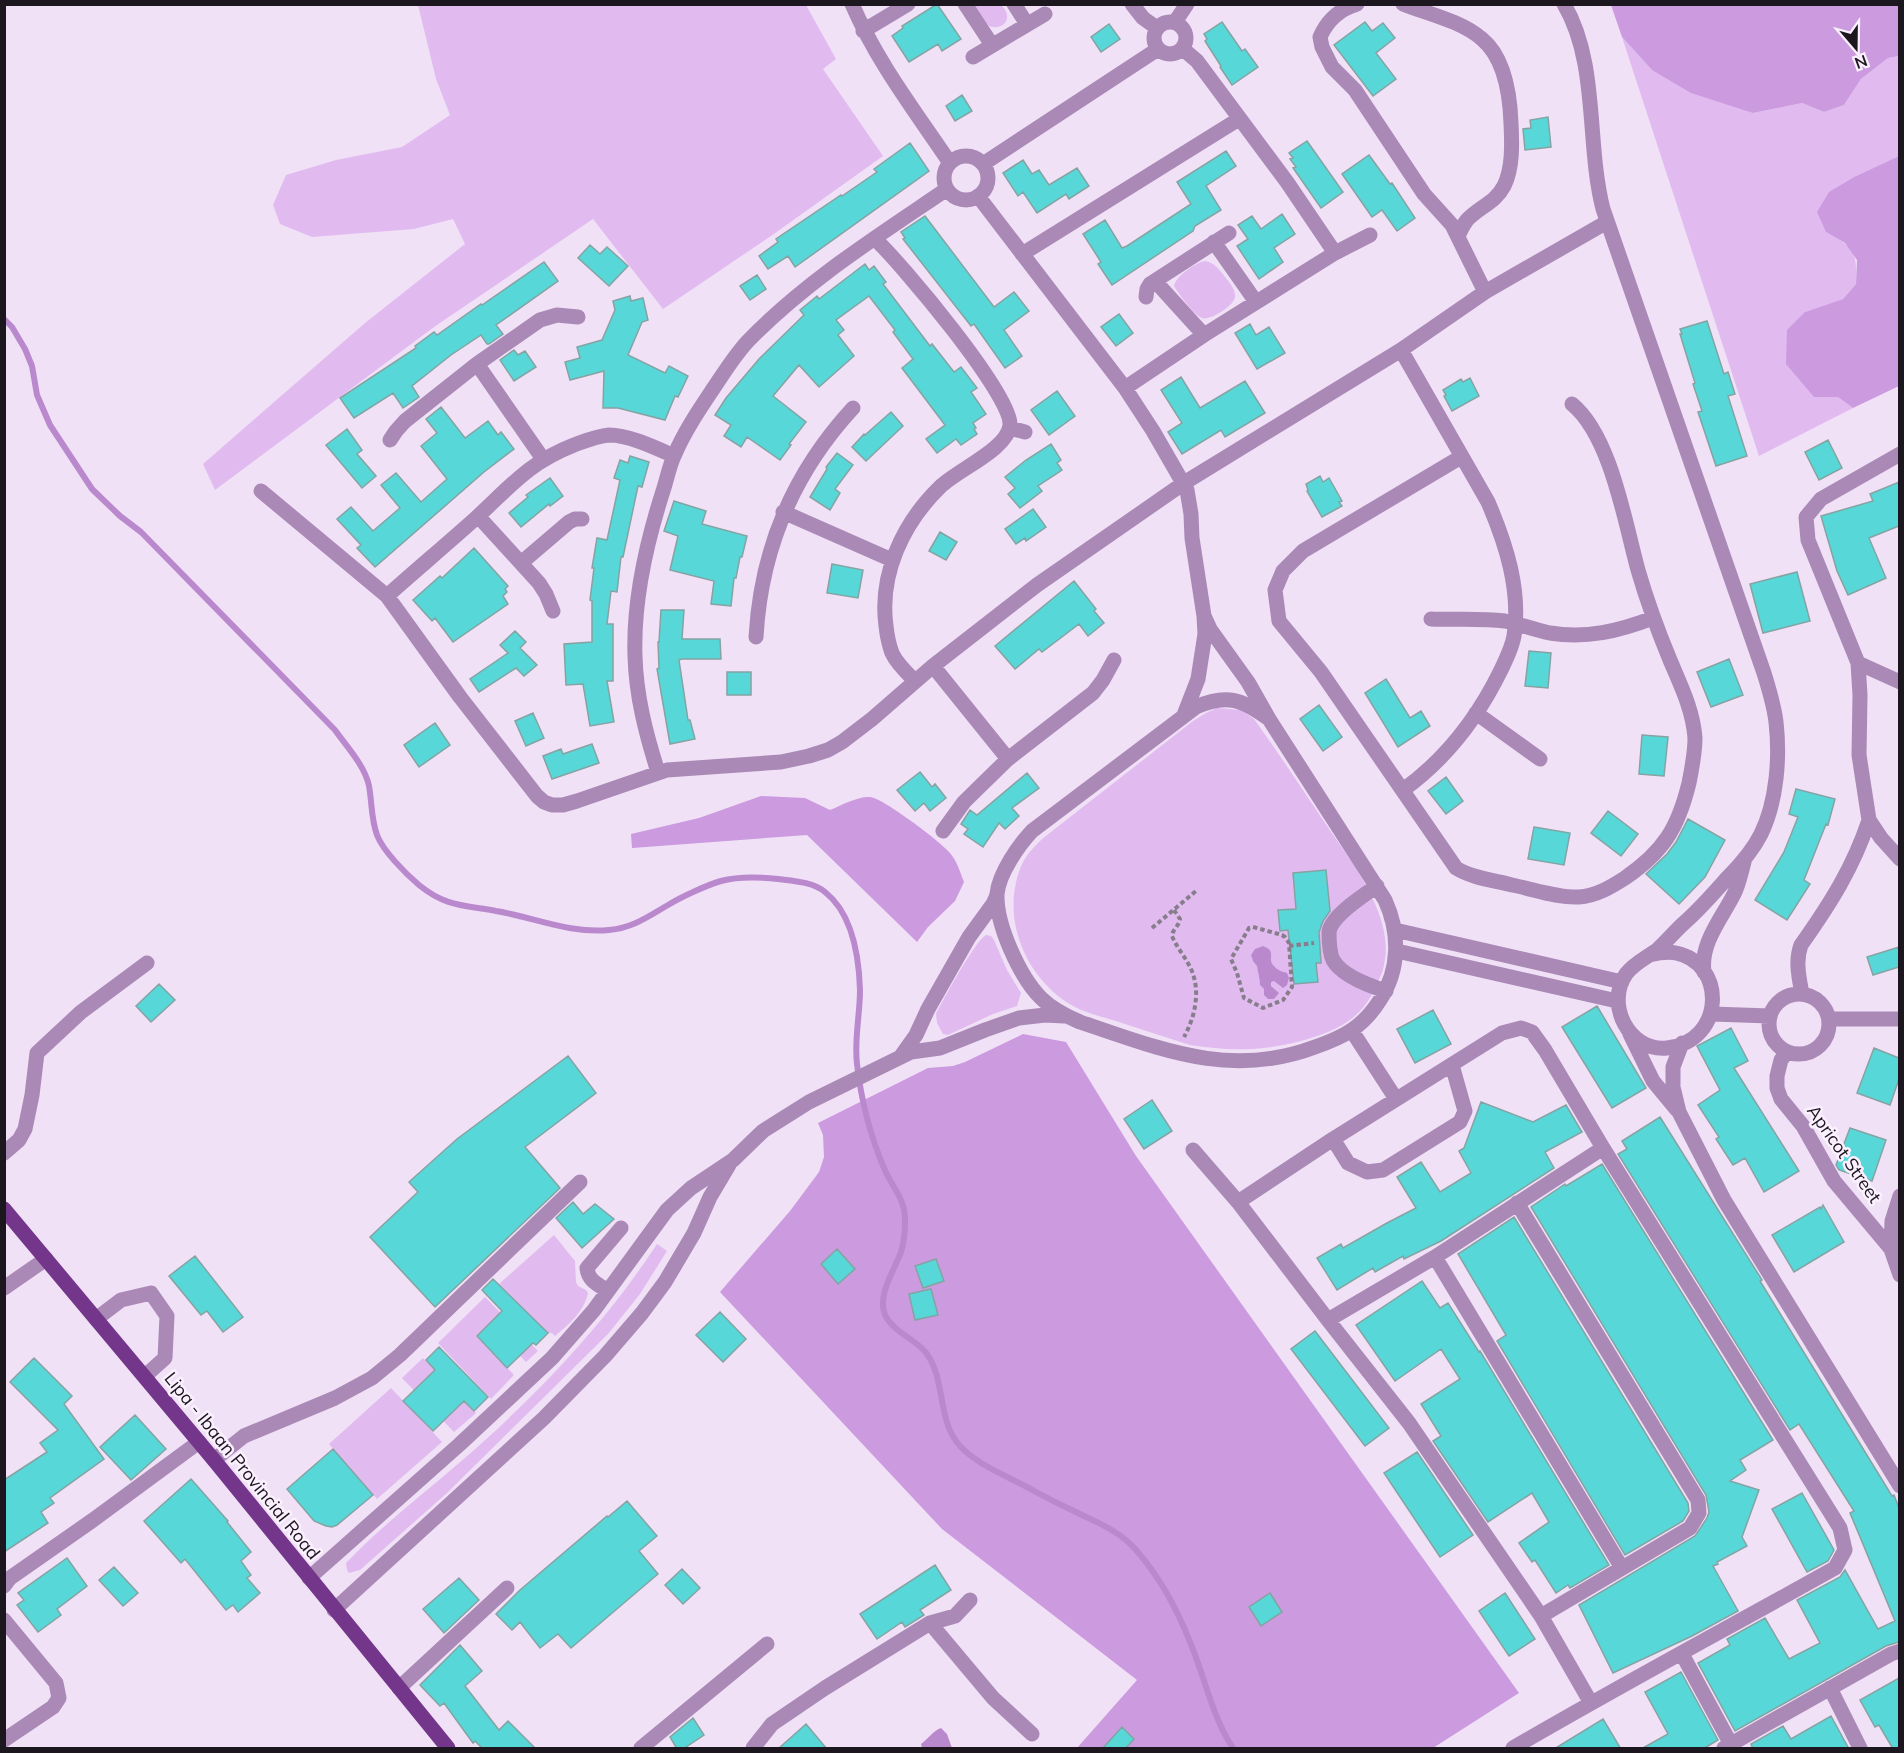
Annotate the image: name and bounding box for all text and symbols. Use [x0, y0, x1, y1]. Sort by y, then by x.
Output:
north arrow [1826, 18, 1886, 78]
text: N [1852, 51, 1870, 74]
street label: Apricot Street [1802, 1100, 1887, 1207]
street label: Lipa - Ibaan Provincial Road [160, 1367, 325, 1564]

